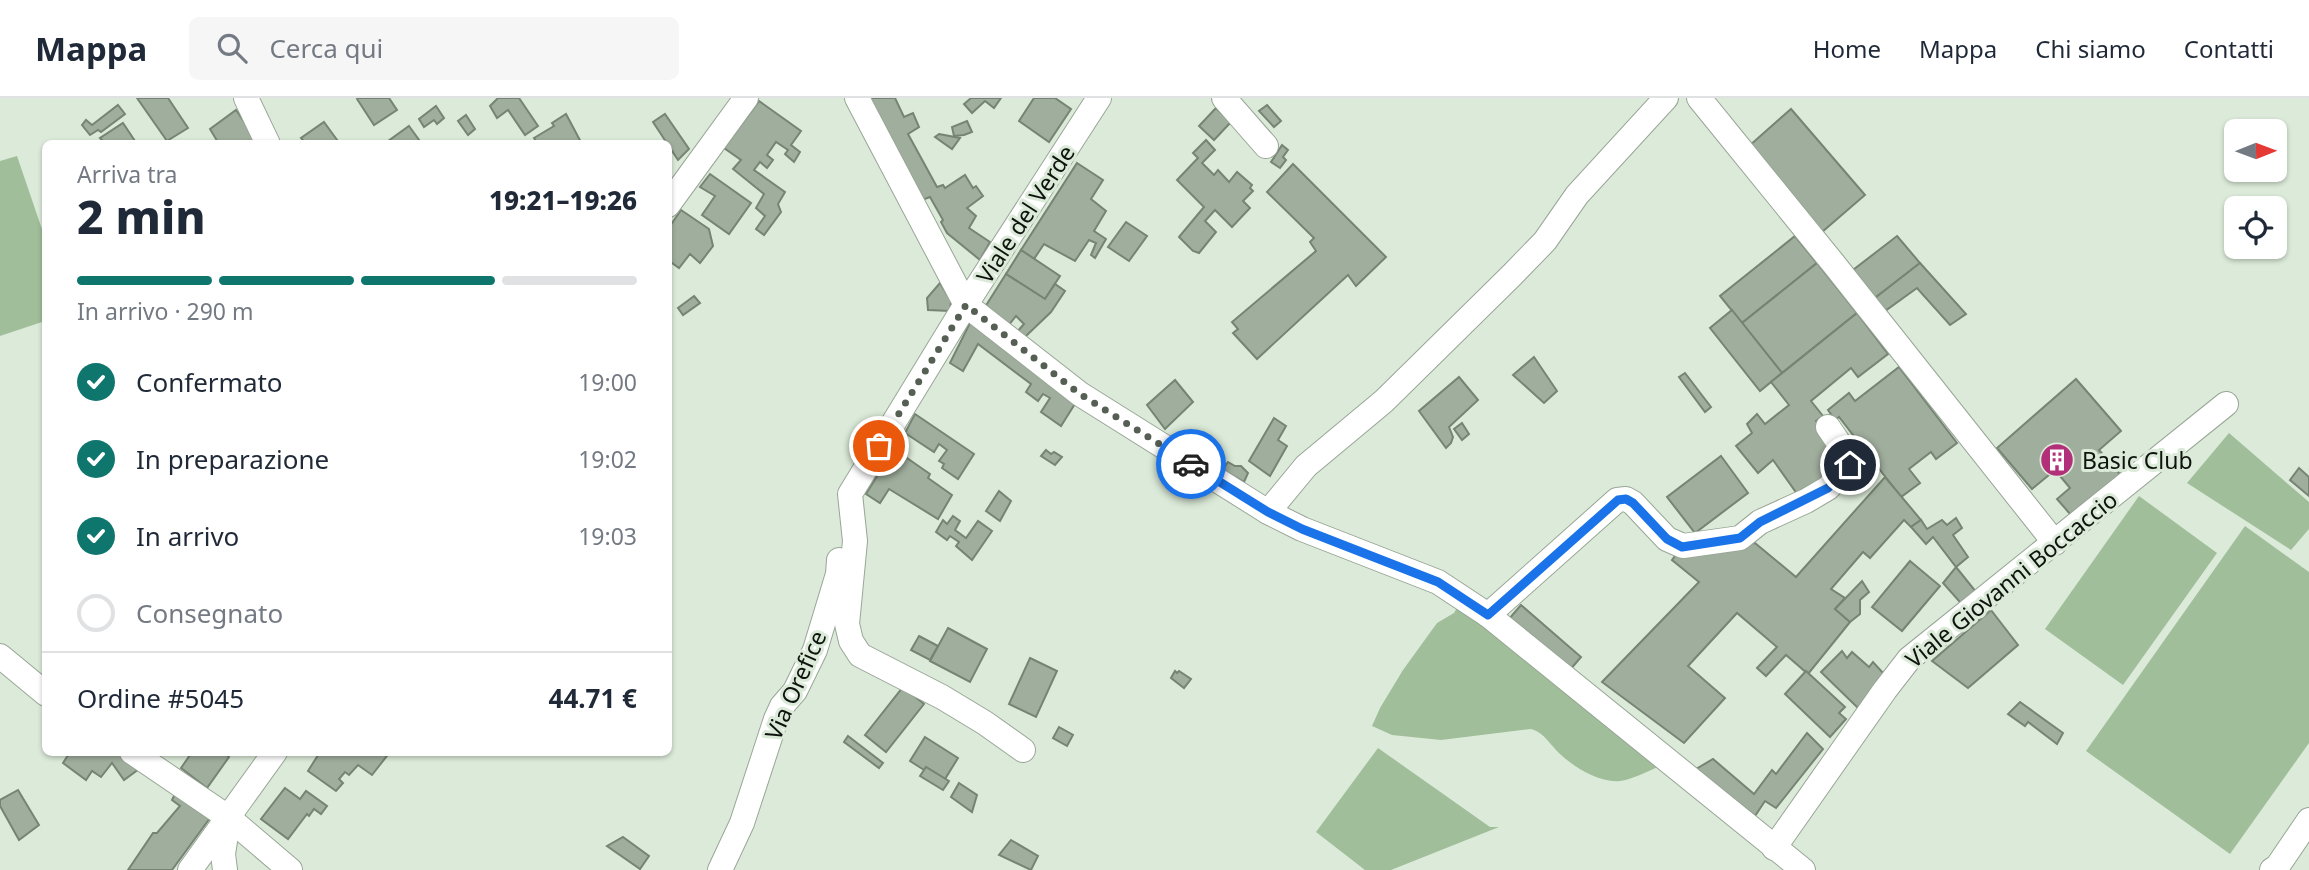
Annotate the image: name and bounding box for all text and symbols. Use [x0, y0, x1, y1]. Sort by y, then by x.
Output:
search box [189, 17, 679, 80]
text: Mappa [35, 26, 147, 71]
icon: search [213, 29, 251, 67]
text: Cerca qui [269, 30, 383, 66]
text: Home [1813, 32, 1881, 65]
text: Mappa [1919, 32, 1997, 65]
text: Chi siamo [2035, 32, 2146, 65]
text: Contatti [2184, 32, 2274, 65]
north arrow [2224, 119, 2287, 182]
map controls [2224, 119, 2287, 259]
street label: Viale del Verde [968, 139, 1082, 289]
text: Arriva tra [77, 158, 177, 190]
text: 19:21–19:26 [489, 182, 637, 218]
text: 2 min [77, 185, 206, 247]
button: locate [2224, 196, 2287, 259]
text: In arrivo · 290 m [77, 295, 254, 327]
icon: check [77, 363, 115, 401]
text: Confermato [136, 364, 283, 400]
text: 19:00 [578, 366, 637, 398]
pin [849, 416, 909, 476]
icon: bag [860, 427, 898, 465]
courier [1156, 429, 1226, 499]
pin [1820, 435, 1880, 495]
icon: check [77, 440, 115, 478]
text: In preparazione [136, 441, 329, 477]
building icon: Basic Club [2038, 441, 2076, 479]
text: 19:02 [578, 443, 637, 475]
place label: Basic Club [2082, 444, 2193, 476]
icon: car [1172, 445, 1210, 483]
icon: home [1831, 446, 1869, 484]
street label: Viale Giovanni Boccaccio [1898, 483, 2124, 675]
icon: check [77, 517, 115, 555]
text: In arrivo [136, 518, 239, 554]
text: 19:03 [578, 520, 637, 552]
text: Consegnato [136, 595, 283, 631]
street label: Via Orefice [757, 625, 833, 745]
text: Ordine #5045 [77, 680, 244, 716]
text: 44.71 € [549, 680, 637, 716]

